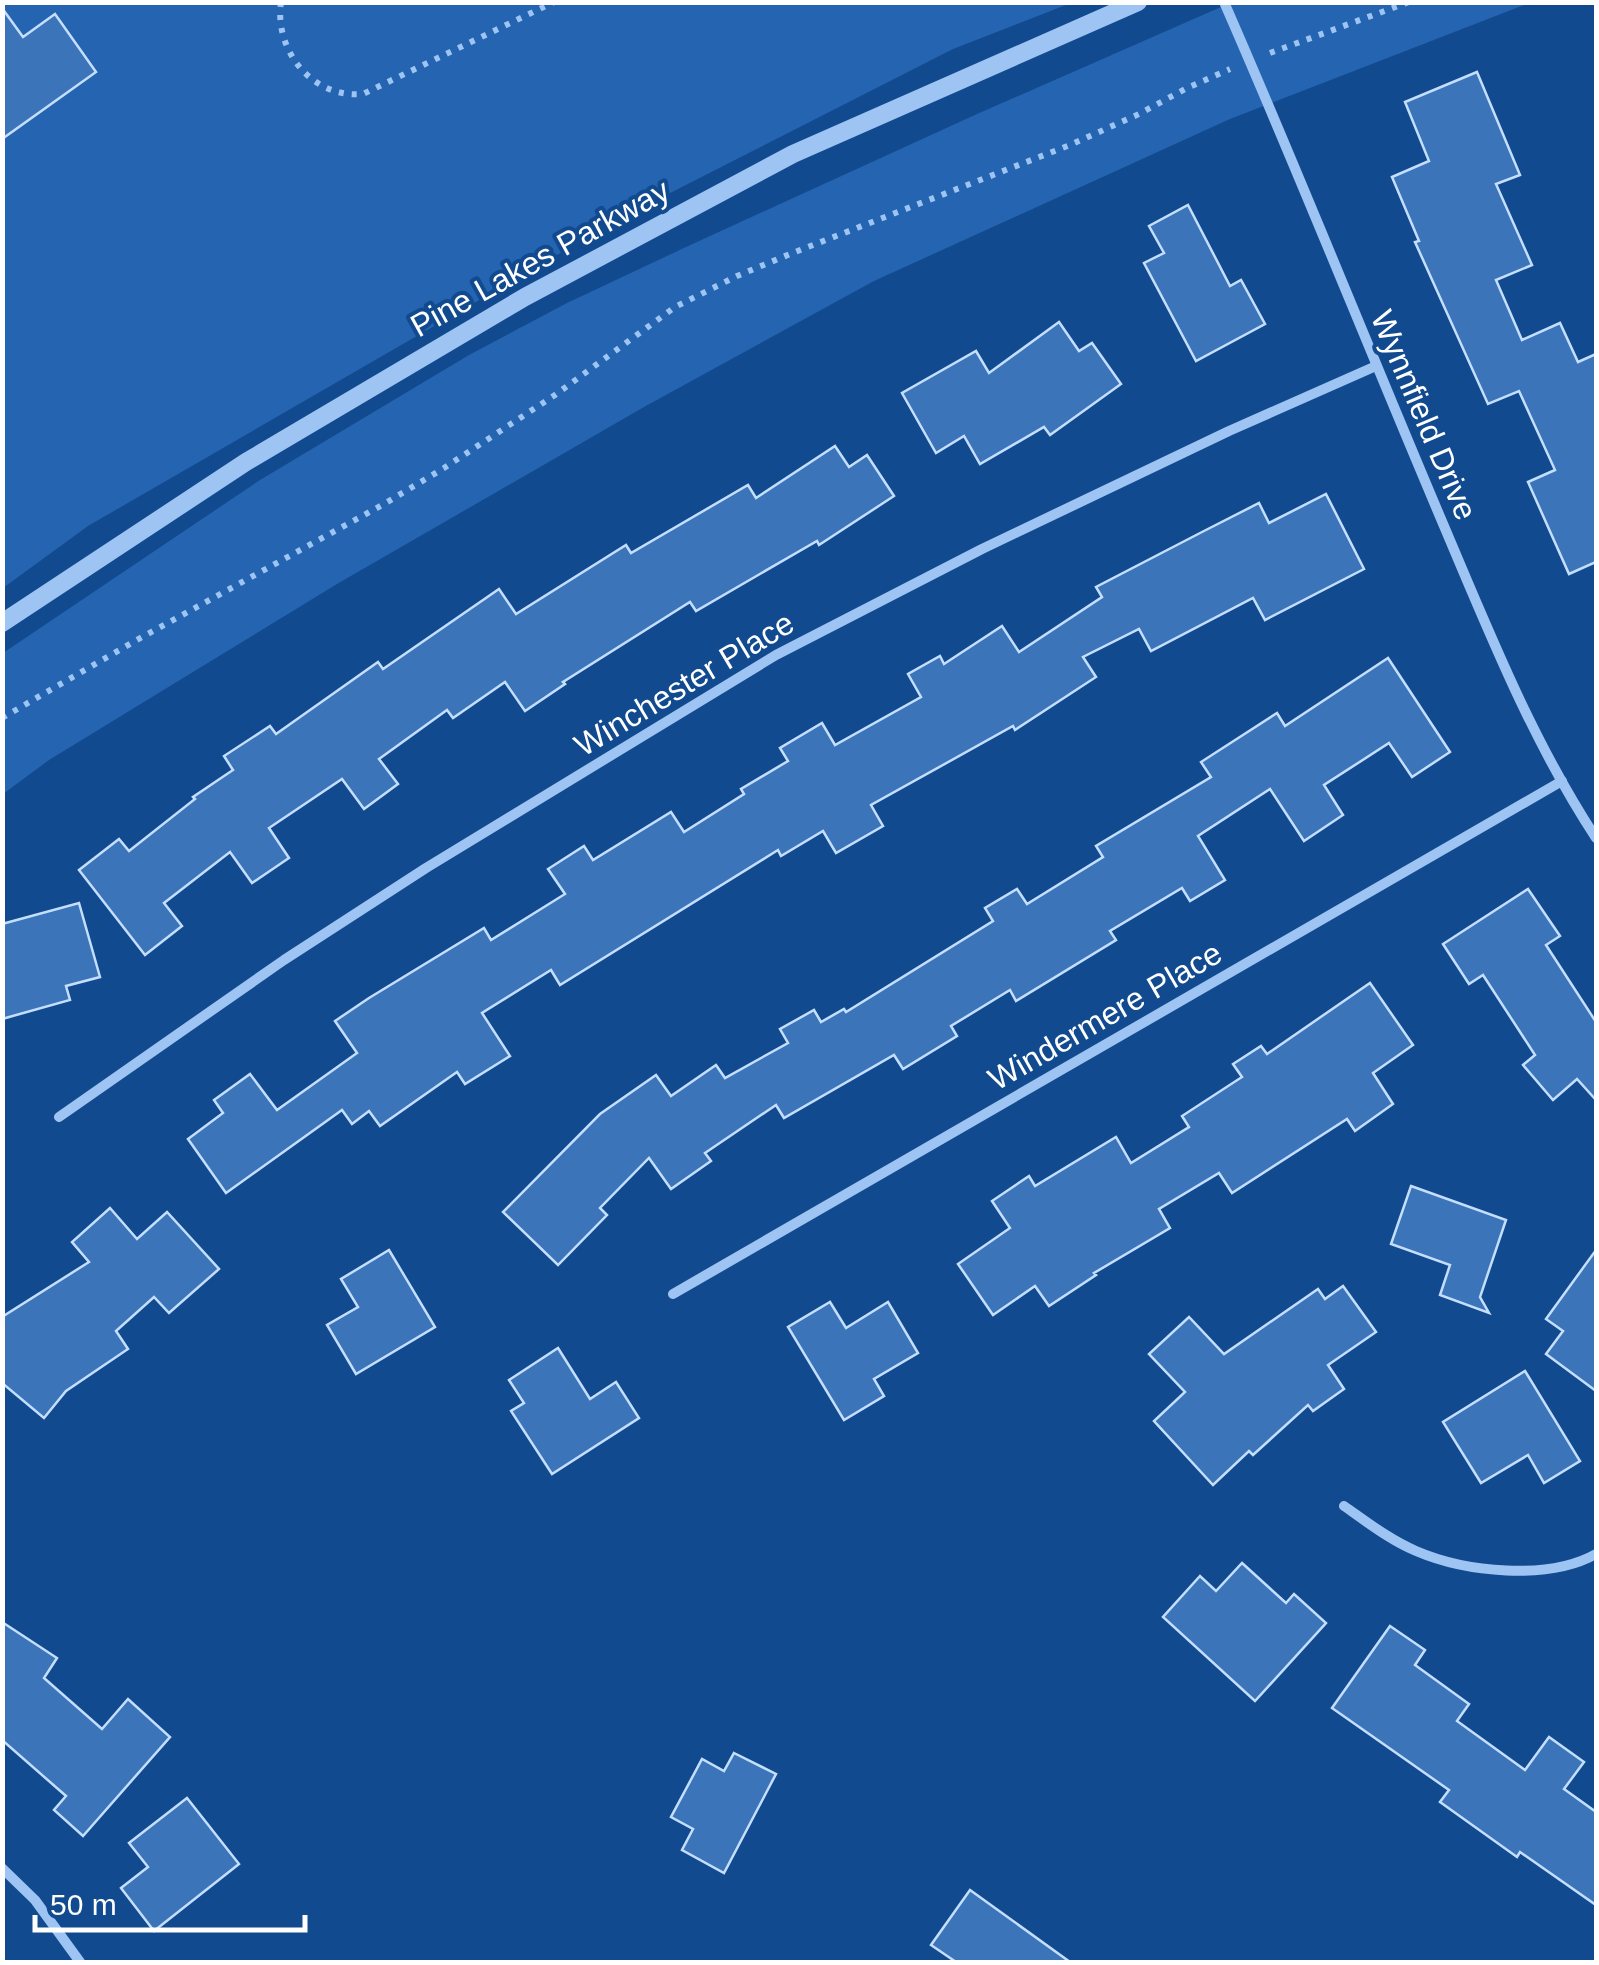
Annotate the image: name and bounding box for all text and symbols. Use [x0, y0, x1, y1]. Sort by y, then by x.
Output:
street label: Pine Lakes Parkway [404, 172, 676, 344]
street label: Wynnfield Drive [1364, 305, 1484, 525]
street label: Winchester Place [568, 604, 800, 764]
street label: Windermere Place [982, 935, 1228, 1097]
scale bar [35, 1870, 305, 1932]
text: 50 m [50, 1888, 117, 1921]

